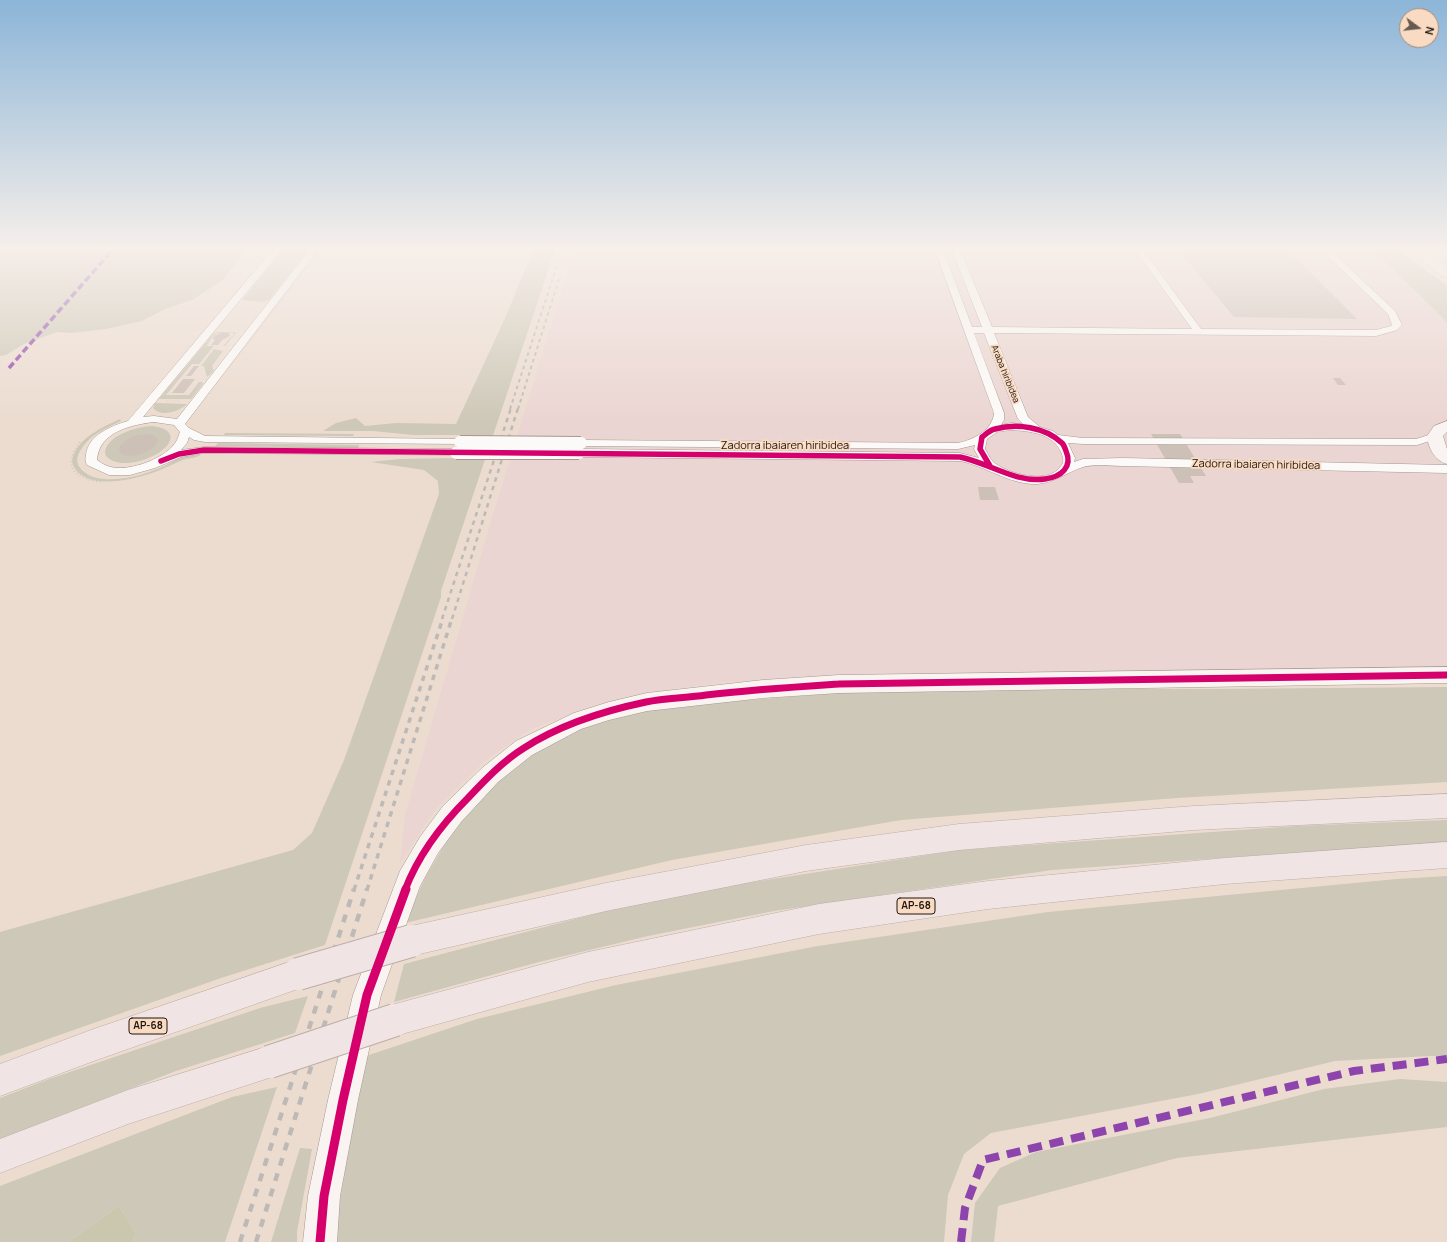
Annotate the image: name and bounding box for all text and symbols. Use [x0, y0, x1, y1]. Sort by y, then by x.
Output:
north arrow [1399, 8, 1439, 48]
text: N [1422, 25, 1438, 37]
street label: Araba hiribidea [988, 343, 1022, 405]
street label: Zadorra ibaiaren hiribidea [721, 439, 849, 453]
street label: Zadorra ibaiaren hiribidea [1192, 457, 1320, 473]
road number: AP-68 [897, 898, 935, 914]
road number: AP-68 [129, 1018, 167, 1034]

